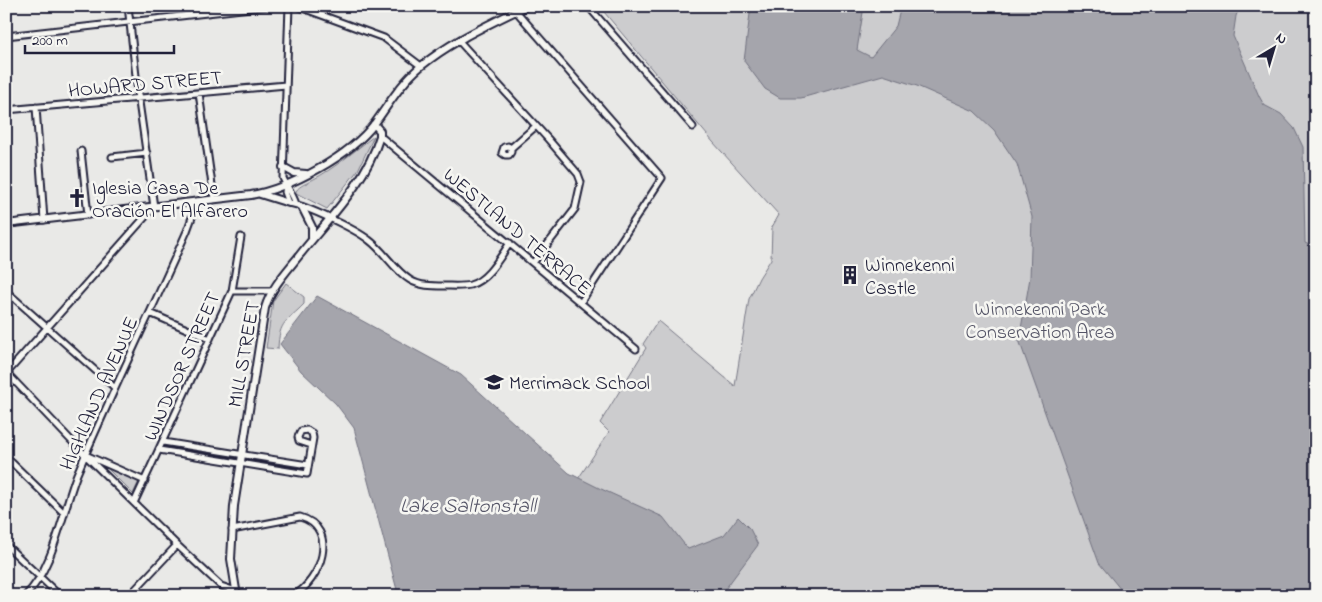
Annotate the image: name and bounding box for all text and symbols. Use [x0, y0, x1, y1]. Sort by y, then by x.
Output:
scale bar [25, 22, 174, 54]
north arrow [1250, 22, 1300, 72]
text: N [1271, 28, 1291, 50]
text: 200 m [32, 30, 68, 52]
street label: HOWARD STREET [67, 64, 223, 107]
street label: WESTLAND TERRACE [436, 162, 597, 304]
place label: Iglesia Casa De Oración El Alfarero [92, 175, 248, 227]
church icon: Iglesia Casa De Oración El Alfarero [66, 187, 88, 209]
place label: Winnekenni Castle [865, 252, 955, 304]
building icon: Winnekenni Castle [839, 264, 861, 286]
street label: WINDSOR STREET [137, 288, 229, 446]
park label: Winnekenni Park Conservation Area [966, 296, 1114, 348]
street label: MILL STREET [222, 299, 269, 410]
street label: HIGHLAND AVENUE [53, 313, 147, 476]
place label: Merrimack School [509, 370, 650, 399]
school or university icon: Merrimack School [483, 371, 505, 393]
water label: Lake Saltonstall [400, 492, 538, 522]

